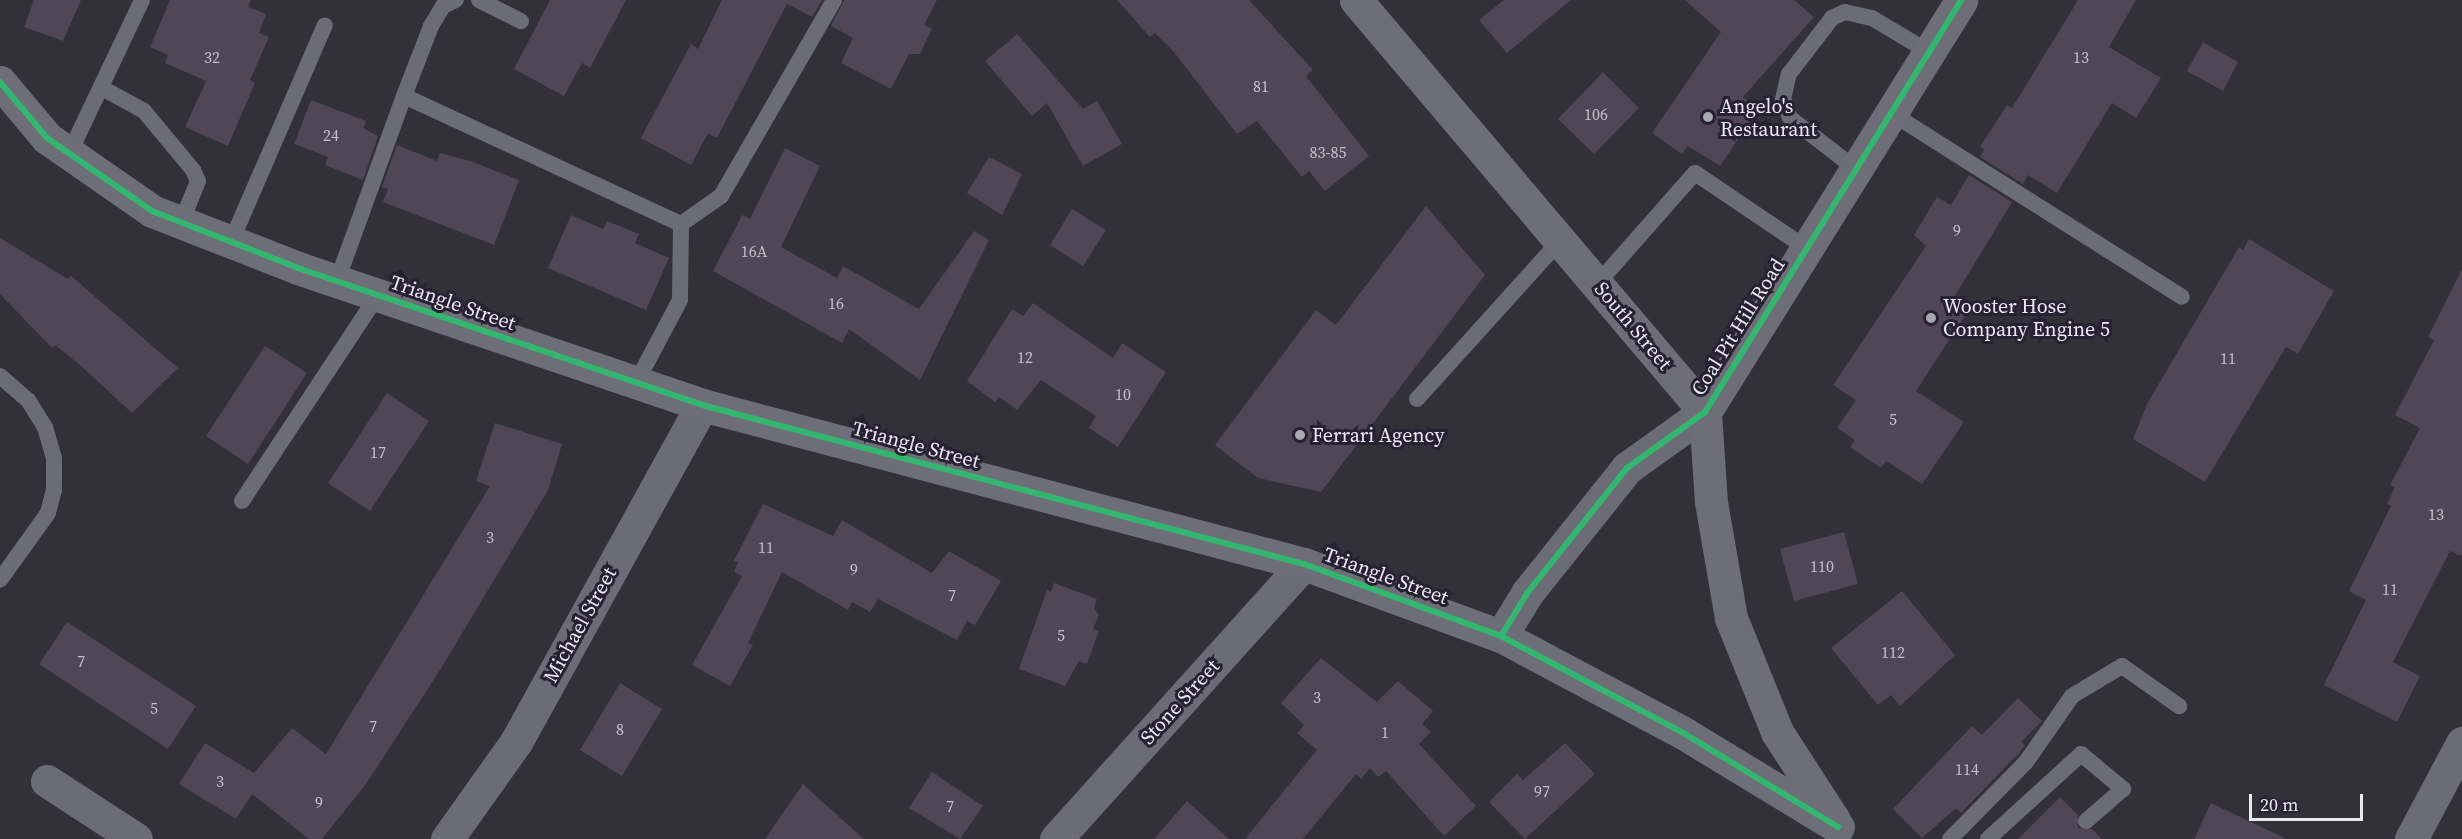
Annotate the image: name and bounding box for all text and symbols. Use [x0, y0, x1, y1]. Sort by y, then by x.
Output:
house number: 32 [204, 47, 220, 67]
house number: 13 [2073, 47, 2089, 67]
house number: 81 [1253, 76, 1269, 96]
place label: Angelo's Restaurant [1720, 94, 1817, 141]
house number: 106 [1584, 104, 1608, 124]
marker: Angelo's Restaurant [1701, 110, 1715, 124]
house number: 24 [323, 125, 339, 145]
house number: 83-85 [1310, 142, 1346, 162]
house number: 9 [1953, 220, 1961, 240]
house number: 16A [741, 241, 767, 261]
street label: Coal Pit Hill Road [1686, 254, 1790, 400]
street label: Triangle Street [387, 270, 519, 336]
street label: South Street [1589, 277, 1677, 375]
house number: 16 [828, 293, 844, 313]
place label: Wooster Hose Company Engine 5 [1943, 294, 2110, 341]
marker: Wooster Hose Company Engine 5 [1924, 311, 1938, 325]
house number: 12 [1017, 347, 1033, 367]
house number: 11 [2220, 348, 2236, 368]
house number: 10 [1115, 384, 1131, 404]
house number: 5 [1889, 409, 1897, 429]
street label: Triangle Street [850, 416, 982, 474]
place label: Ferrari Agency [1312, 423, 1445, 447]
marker: Ferrari Agency [1293, 428, 1307, 442]
house number: 17 [370, 442, 386, 462]
house number: 13 [2428, 504, 2444, 524]
house number: 3 [486, 527, 494, 547]
house number: 11 [758, 537, 774, 557]
street label: Triangle Street [1320, 542, 1452, 610]
house number: 110 [1810, 556, 1834, 576]
house number: 9 [850, 559, 858, 579]
street label: Michael Street [538, 563, 622, 687]
house number: 11 [2382, 579, 2398, 599]
house number: 7 [948, 585, 956, 605]
house number: 5 [1057, 625, 1065, 645]
house number: 112 [1881, 642, 1905, 662]
house number: 7 [77, 651, 85, 671]
street label: Stone Street [1136, 655, 1224, 749]
house number: 3 [1313, 687, 1321, 707]
house number: 5 [150, 698, 158, 718]
house number: 7 [369, 716, 377, 736]
house number: 8 [616, 719, 624, 739]
house number: 1 [1381, 722, 1389, 742]
house number: 114 [1955, 759, 1979, 779]
house number: 3 [216, 771, 224, 791]
house number: 97 [1534, 781, 1550, 801]
scale bar [2252, 782, 2366, 820]
house number: 9 [315, 792, 323, 812]
text: 20 m [2260, 792, 2298, 817]
house number: 7 [946, 796, 954, 816]

